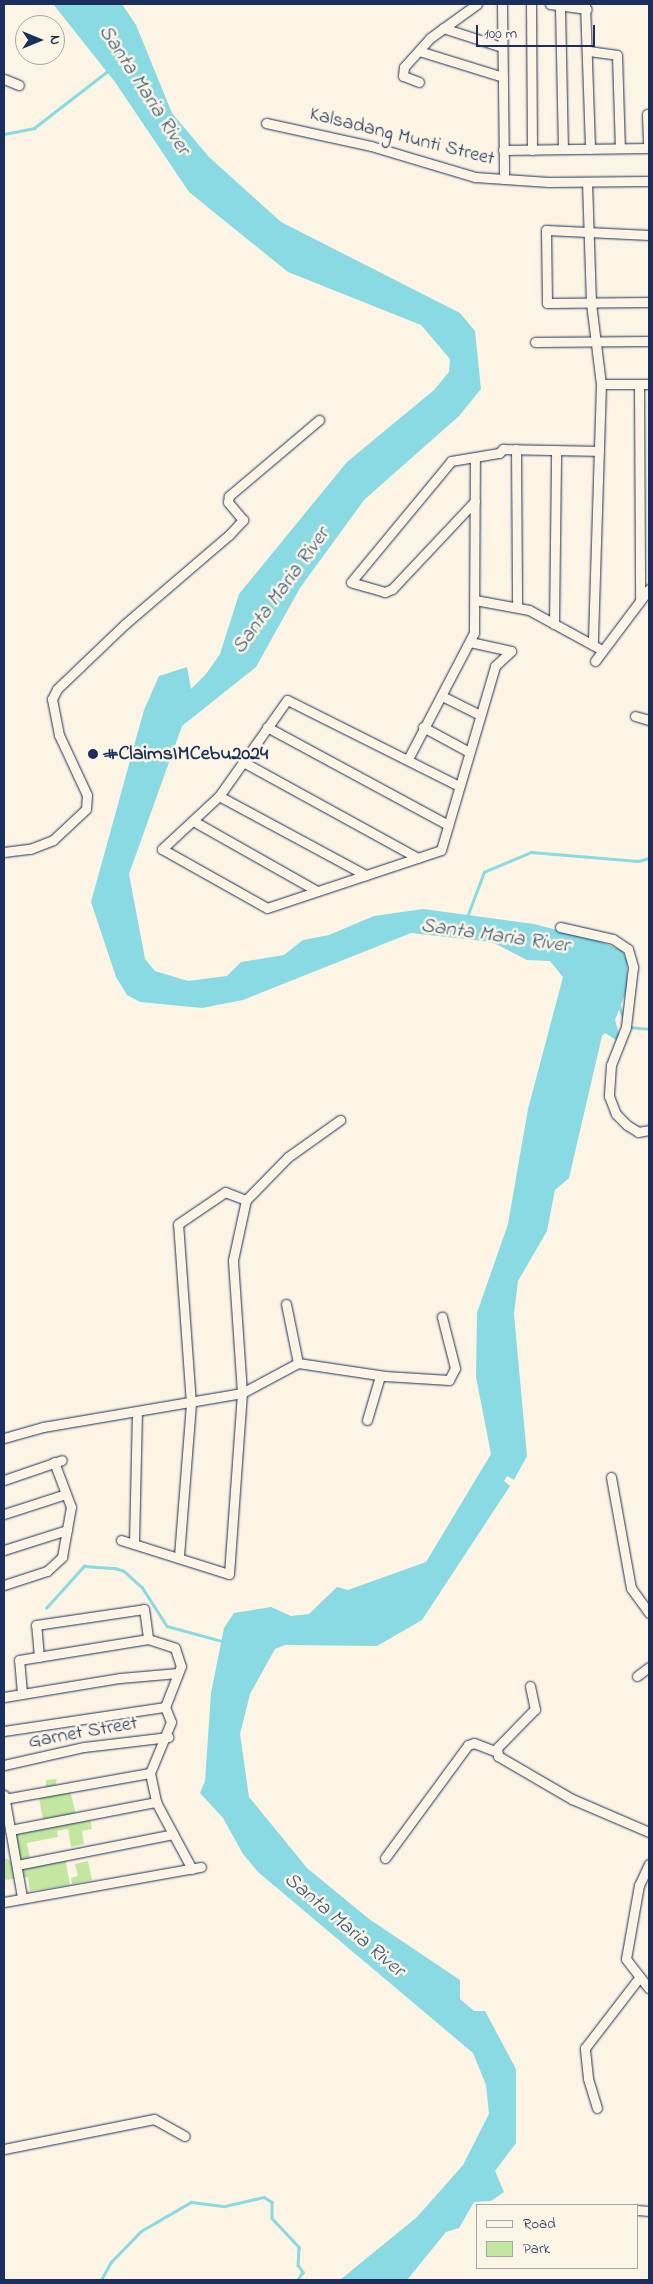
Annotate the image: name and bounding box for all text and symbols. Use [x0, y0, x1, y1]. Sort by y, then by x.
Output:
north arrow [15, 15, 65, 65]
scale bar [478, 15, 597, 47]
water label: Santa Maria River [93, 20, 195, 160]
text: 100 m [484, 23, 517, 45]
text: N [44, 35, 65, 45]
street label: Kalsadang Munti Street [307, 102, 497, 172]
water label: Santa Maria River [227, 523, 335, 659]
place label: #ClaimsIMCebu2024 [103, 742, 268, 766]
marker: #ClaimsIMCebu2024 [87, 748, 99, 760]
water label: Santa Maria River [419, 913, 571, 959]
street label: Garnet Street [27, 1712, 139, 1754]
water label: Santa Maria River [279, 1867, 409, 1983]
legend [476, 2204, 638, 2269]
text: Road [523, 2213, 556, 2235]
text: Park [523, 2238, 550, 2260]

